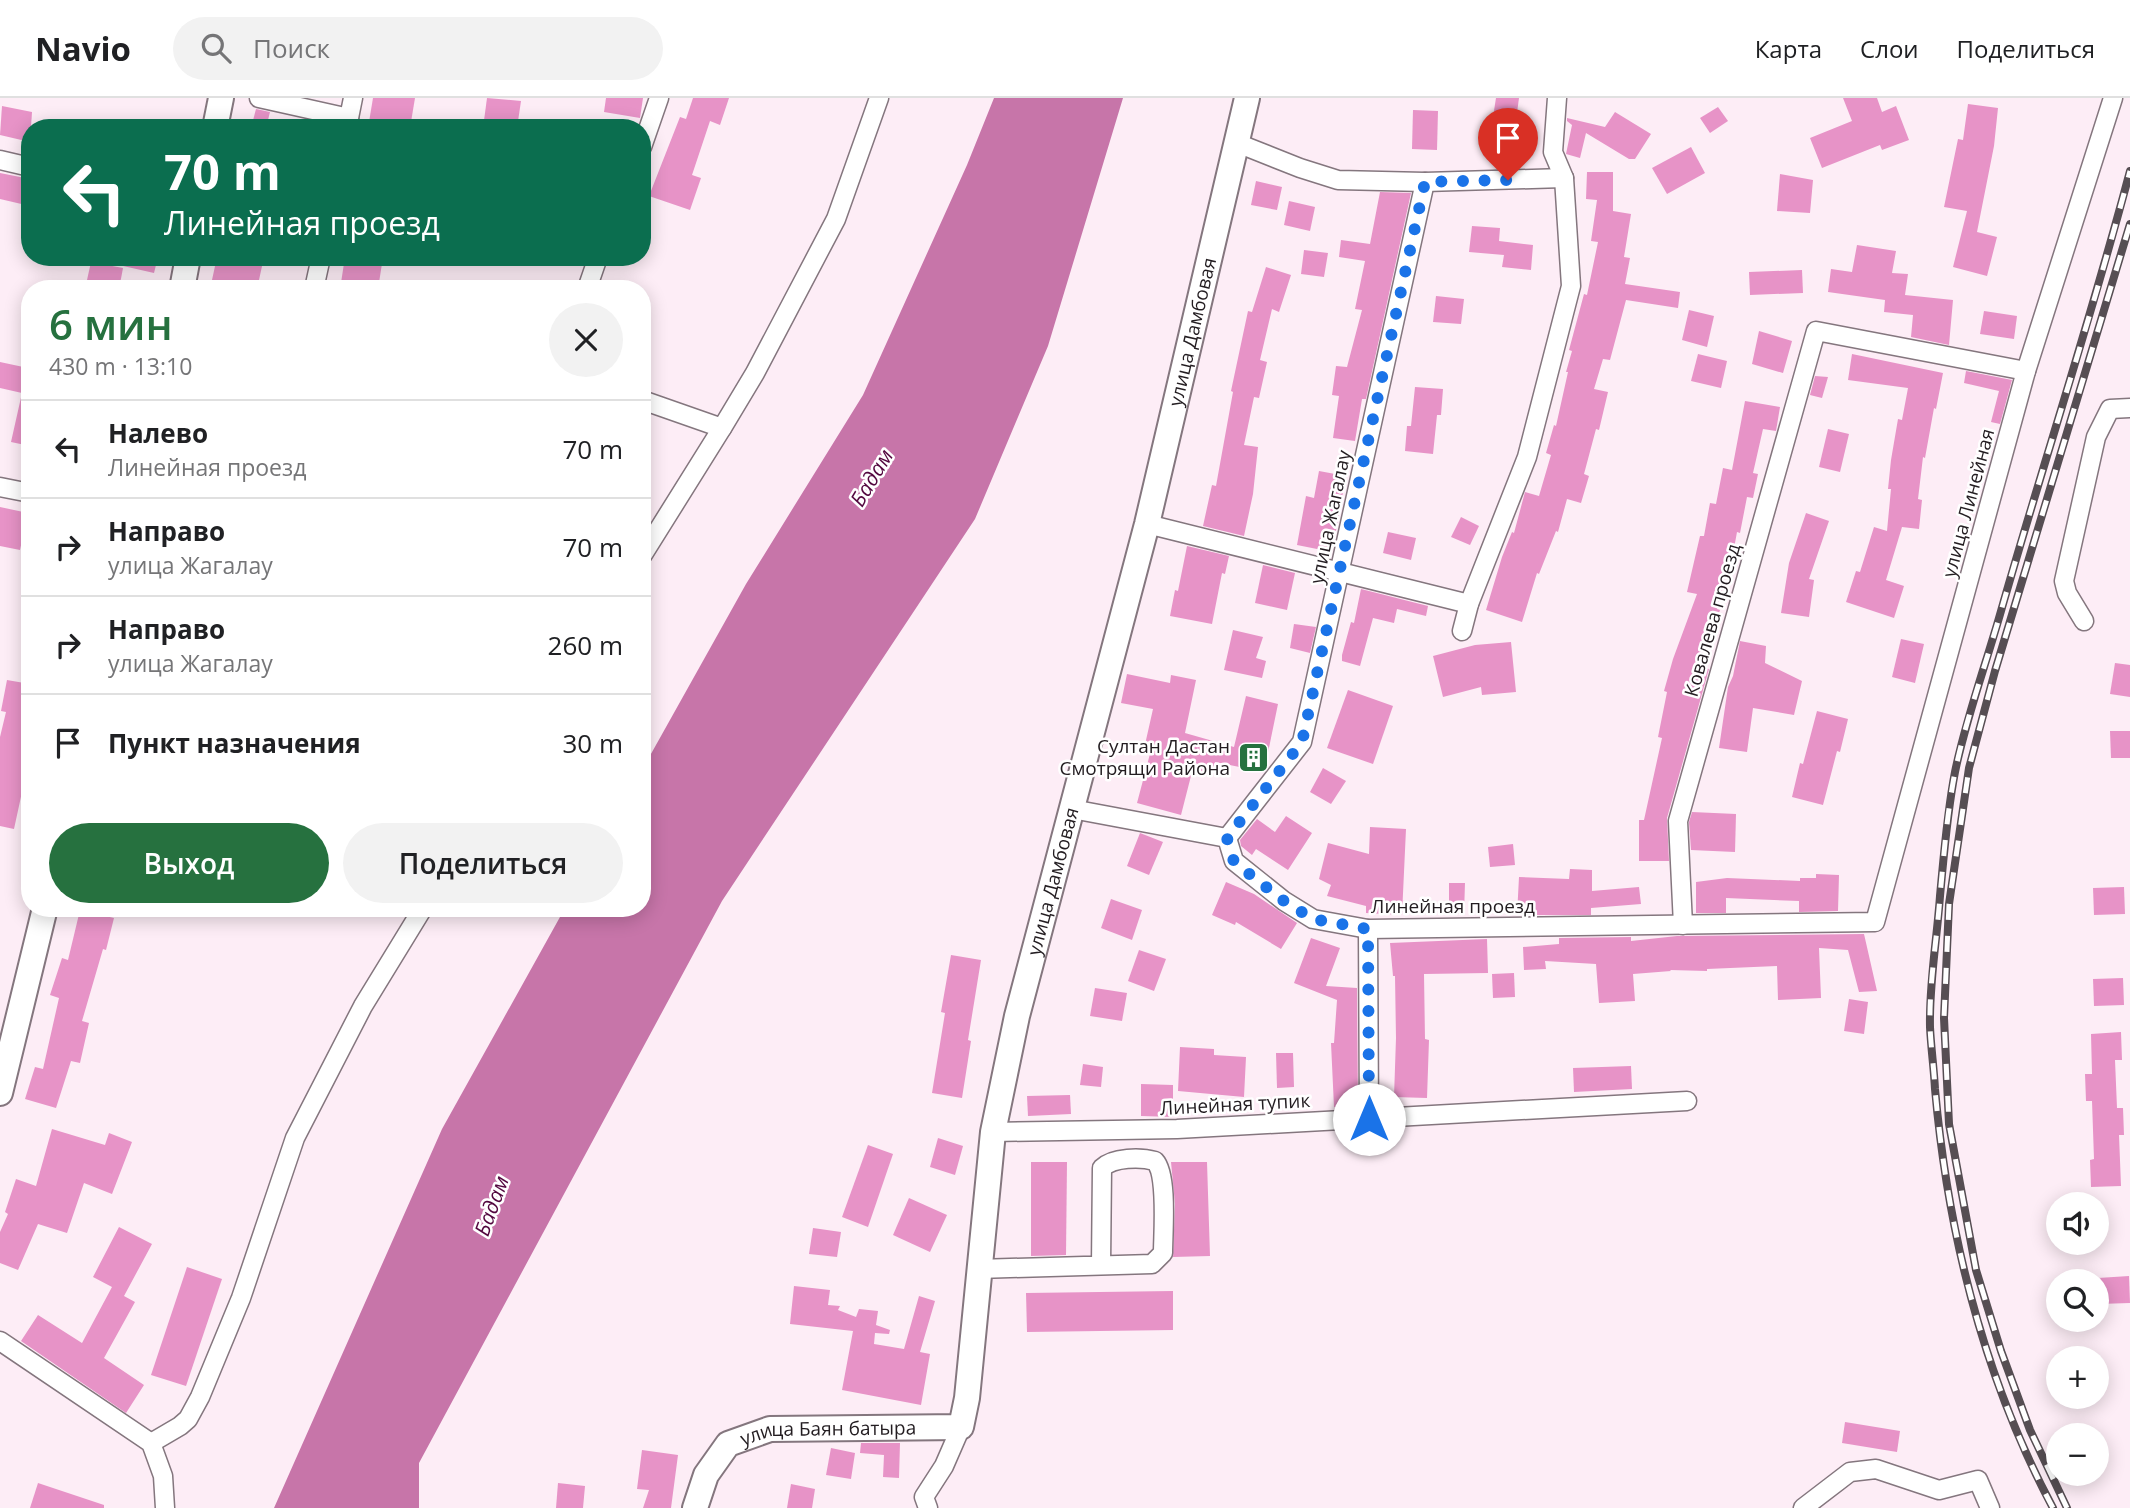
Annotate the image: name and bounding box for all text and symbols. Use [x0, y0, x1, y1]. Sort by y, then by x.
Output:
search box [173, 17, 663, 80]
text: Navio [35, 26, 131, 71]
icon: search [197, 29, 235, 67]
text: Поиск [253, 30, 330, 66]
text: Карта [1755, 32, 1822, 65]
text: Слои [1860, 32, 1919, 65]
text: Поделиться [1957, 32, 2095, 65]
pin [1478, 108, 1538, 180]
icon: arrive [1489, 119, 1527, 157]
text: 70 m [164, 138, 281, 204]
icon: left [49, 147, 140, 238]
text: Линейная проезд [164, 201, 440, 244]
street label: улица Дамбовая [1162, 255, 1222, 409]
text: 6 мин [49, 295, 173, 352]
button: close [549, 303, 623, 377]
text: 430 m · 13:10 [49, 350, 192, 382]
text: Налево [108, 415, 208, 451]
street label: улица Линейная [1936, 426, 2000, 580]
icon: left [49, 430, 87, 468]
text: 70 m [562, 431, 623, 467]
water label: Бадам [843, 444, 899, 511]
street label: улица Жагалау [1303, 447, 1357, 586]
text: Линейная проезд [108, 451, 306, 483]
text: Направо [108, 513, 225, 549]
icon: right [49, 528, 87, 566]
text: 70 m [562, 529, 623, 565]
street label: Ковалева проезд [1678, 540, 1746, 700]
text: улица Жагалау [108, 549, 273, 581]
text: Направо [108, 611, 225, 647]
icon: right [49, 626, 87, 664]
text: 260 m [548, 627, 623, 663]
text: улица Жагалау [108, 647, 273, 679]
icon: arrive [49, 724, 87, 762]
text: Пункт назначения [108, 725, 361, 761]
text: 30 m [562, 725, 623, 761]
place label: Султан Дастан Смотрящи Района [1059, 733, 1230, 781]
building icon: Султан Дастан Смотрящи Района [1236, 740, 1270, 774]
street label: улица Дамбовая [1021, 804, 1085, 958]
button: Выход [49, 823, 329, 903]
button: Поделиться [343, 823, 623, 903]
street label: Линейная проезд [1371, 893, 1535, 919]
position arrow [1332, 1082, 1406, 1156]
street label: Линейная тупик [1159, 1087, 1311, 1121]
water label: Бадам [467, 1172, 515, 1240]
map controls [2046, 1192, 2109, 1486]
button: sound [2046, 1192, 2109, 1255]
button: search [2046, 1269, 2109, 1332]
button: + [2046, 1346, 2109, 1409]
street label: улица Баян батыра [736, 1414, 916, 1452]
button: − [2046, 1423, 2109, 1486]

